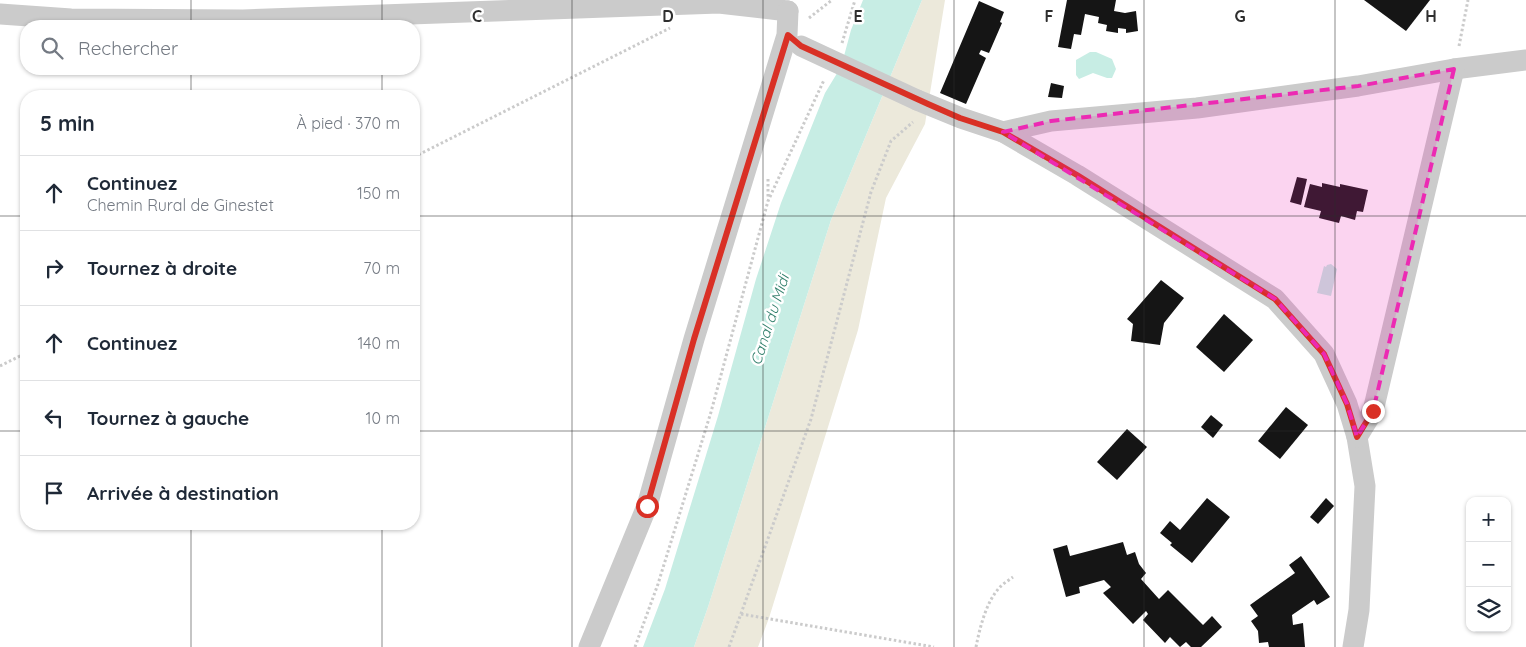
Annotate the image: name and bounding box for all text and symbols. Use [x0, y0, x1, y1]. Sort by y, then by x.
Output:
text: C [472, 6, 482, 26]
text: D [662, 6, 674, 26]
text: E [853, 6, 863, 26]
text: F [1045, 6, 1054, 26]
text: G [1234, 6, 1246, 26]
text: H [1425, 6, 1437, 26]
search box [20, 20, 420, 75]
icon: search [38, 34, 66, 62]
text: Rechercher [78, 36, 178, 60]
text: 5 min [40, 110, 95, 136]
text: À pied · 370 m [296, 113, 400, 133]
text: Continuez [87, 171, 177, 195]
icon: ahead [40, 179, 68, 207]
text: 150 m [357, 183, 400, 203]
text: Chemin Rural de Ginestet [87, 195, 274, 215]
icon: right [40, 254, 68, 282]
text: Tournez à droite [87, 256, 237, 280]
text: 70 m [363, 258, 400, 278]
water label: Canal du Midi [746, 270, 794, 368]
icon: ahead [40, 329, 68, 357]
text: Continuez [87, 331, 177, 355]
text: 140 m [357, 333, 400, 353]
route end [1362, 400, 1385, 423]
icon: left [40, 404, 68, 432]
text: Tournez à gauche [87, 406, 249, 430]
text: 10 m [366, 408, 400, 428]
icon: arrive [40, 479, 68, 507]
text: Arrivée à destination [87, 481, 279, 505]
route start [636, 495, 659, 518]
map controls [1466, 497, 1511, 632]
button: + [1466, 497, 1511, 542]
button: − [1466, 542, 1511, 587]
button: layers [1466, 587, 1511, 632]

